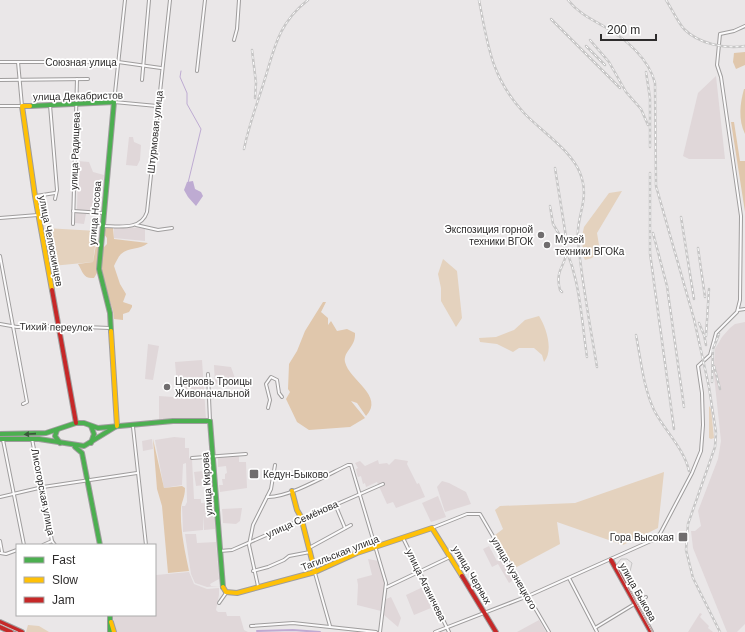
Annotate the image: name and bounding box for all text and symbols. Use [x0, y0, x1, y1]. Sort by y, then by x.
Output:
scale bar [601, 16, 656, 42]
text: 200 m [607, 23, 640, 37]
street label: Союзная улица [45, 57, 117, 68]
street label: улица Декабристов [33, 90, 123, 102]
street label: Штурмовая улица [145, 90, 165, 174]
street label: улица Радищева [68, 111, 82, 190]
street label: улица Носова [87, 180, 103, 246]
street label: улица Челюскинцев [37, 195, 65, 287]
place label: Экспозиция горной техники ВГОК [445, 224, 533, 247]
marker: Экспозиция горной техники ВГОК [536, 230, 546, 240]
place label: Музей техники ВГОКа [555, 234, 625, 257]
marker: Музей техники ВГОКа [542, 240, 552, 250]
street label: Тихий переулок [19, 321, 93, 333]
place label: Церковь Троицы Живоначальной [175, 376, 252, 399]
marker: Церковь Троицы Живоначальной [162, 382, 172, 392]
one-way arrow [24, 431, 36, 438]
street label: Лисогорская улица [29, 448, 57, 537]
street label: улица Кирова [199, 451, 215, 516]
marker: Кедун-Быково [248, 468, 260, 480]
place label: Кедун-Быково [263, 469, 329, 480]
street label: улица Семёнова [264, 498, 340, 540]
marker: Гора Высокая [677, 531, 689, 543]
place label: Гора Высокая [610, 532, 674, 543]
street label: Тагильская улица [300, 533, 381, 573]
street label: улица Кузнецкого [489, 535, 539, 611]
legend [16, 544, 156, 616]
street label: улица Черных [450, 544, 494, 606]
street label: улица Аганичева [404, 547, 448, 623]
text: Fast [52, 553, 76, 567]
street label: улица Быкова [617, 561, 659, 623]
text: Slow [52, 573, 78, 587]
text: Jam [52, 593, 75, 607]

